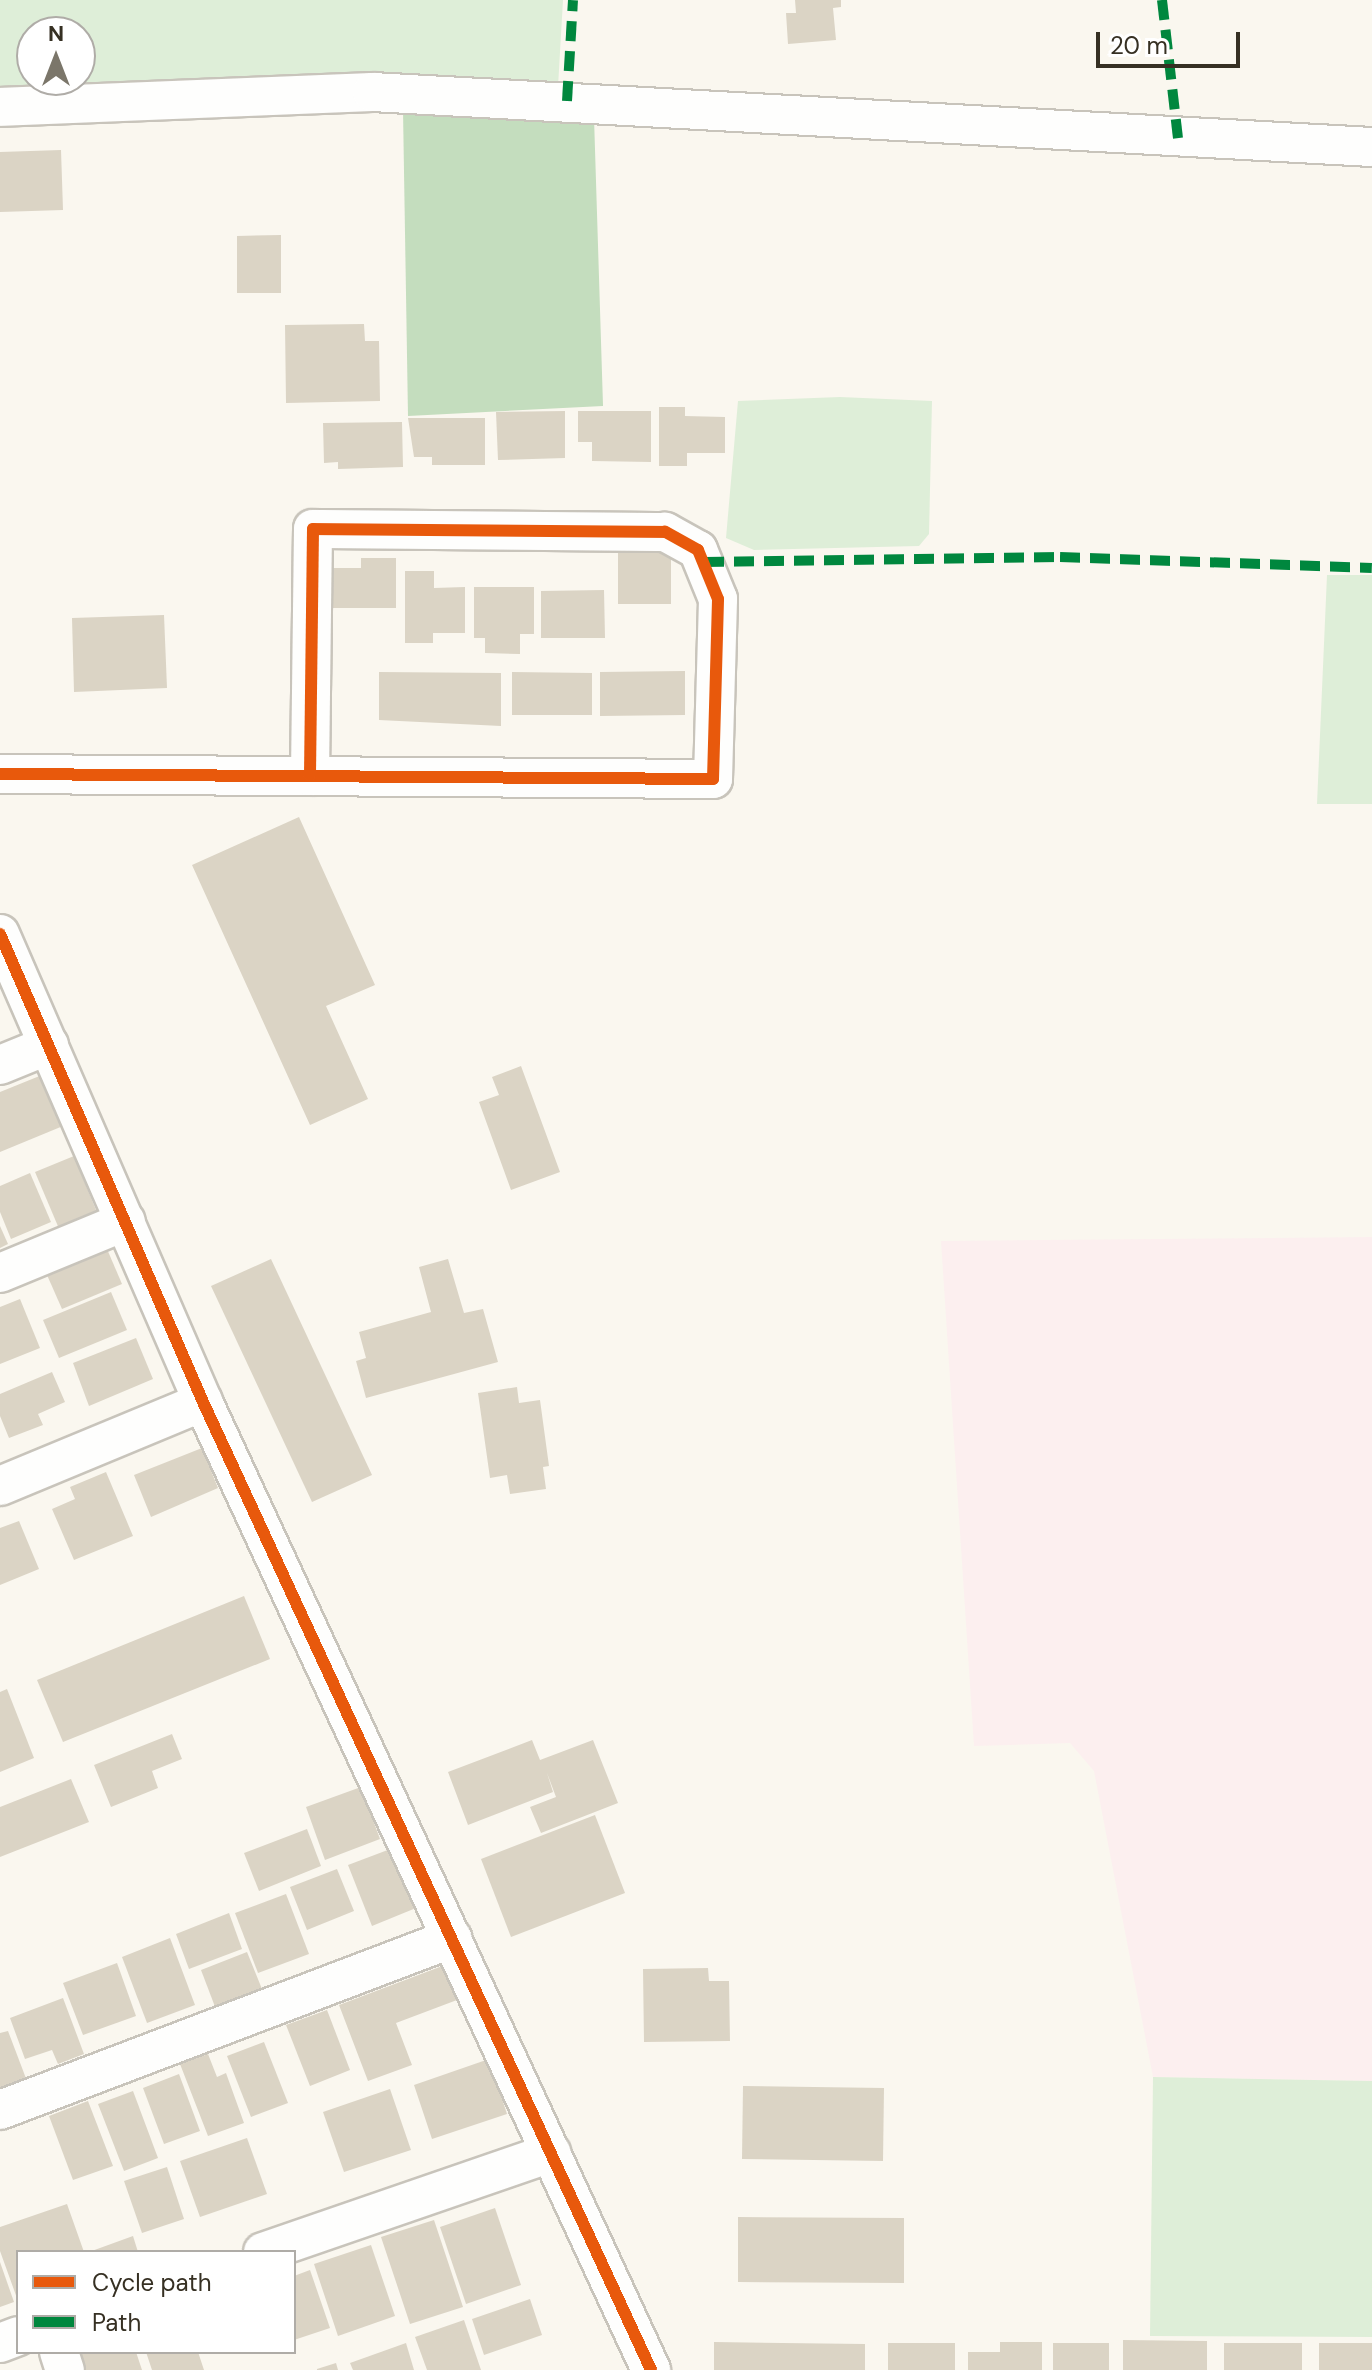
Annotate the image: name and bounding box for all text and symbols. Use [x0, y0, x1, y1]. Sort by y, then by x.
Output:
north arrow [16, 16, 96, 96]
scale bar [1100, 16, 1244, 66]
text: N [48, 19, 64, 48]
text: 20 m [1110, 30, 1168, 61]
legend [16, 2250, 296, 2354]
text: Cycle path [92, 2267, 211, 2298]
text: Path [92, 2307, 141, 2338]

